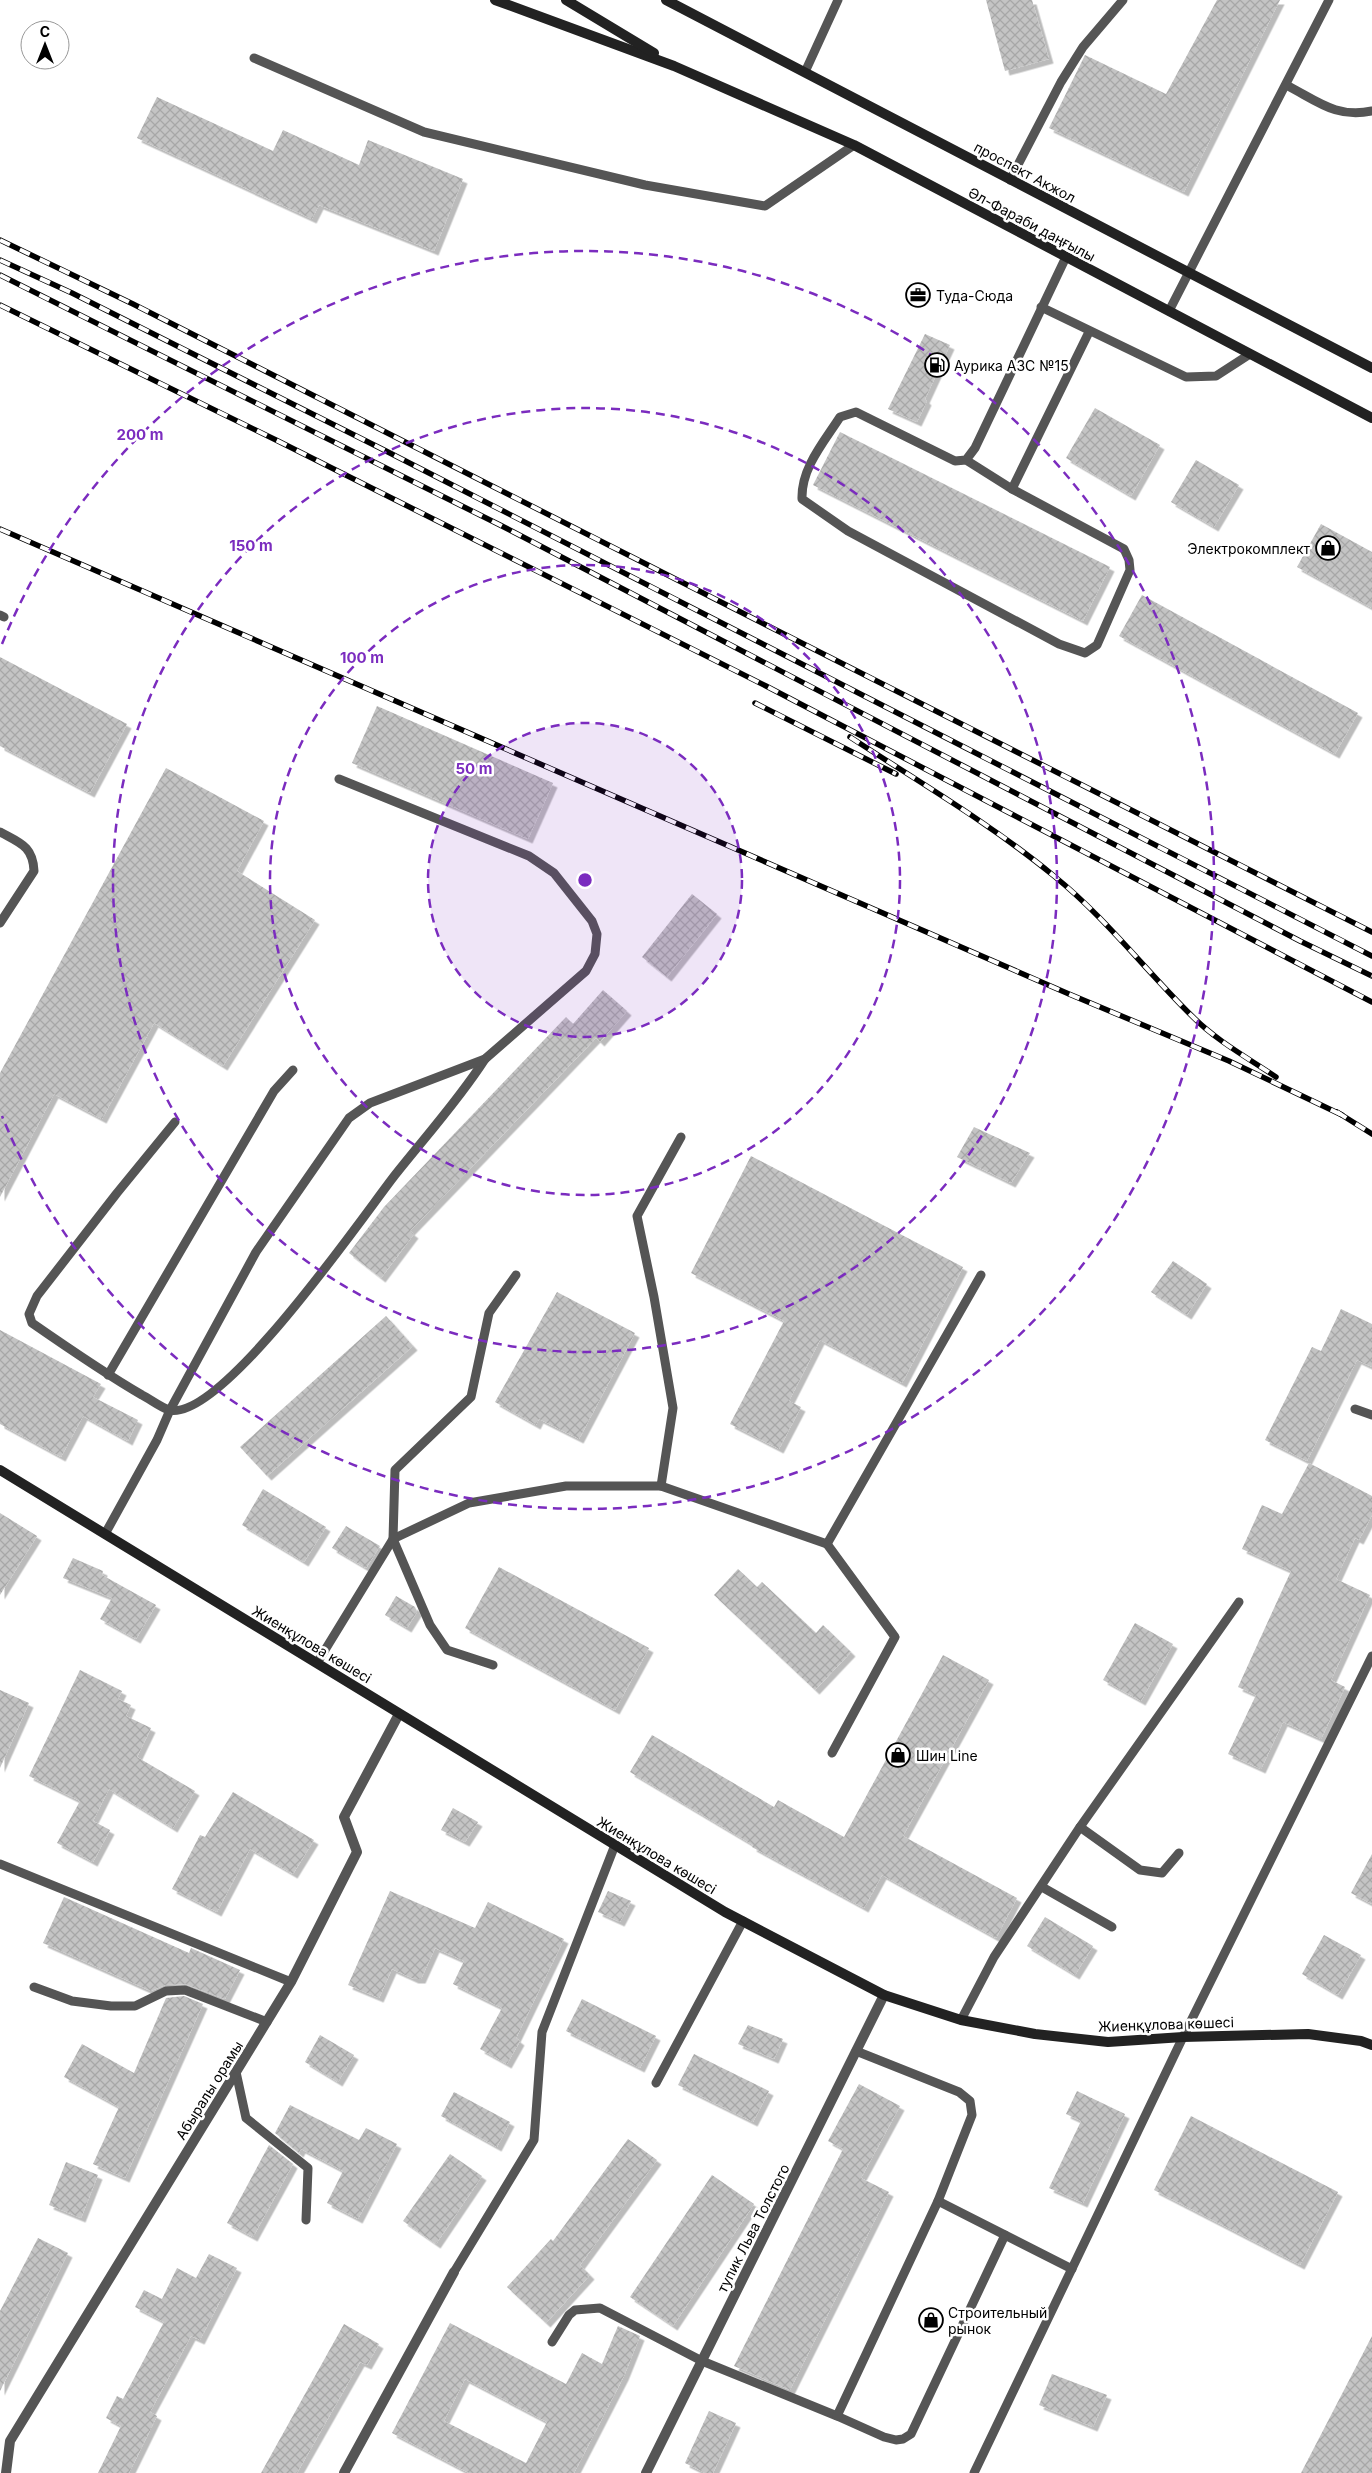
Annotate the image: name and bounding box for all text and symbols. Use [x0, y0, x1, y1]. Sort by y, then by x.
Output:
north arrow [20, 20, 70, 70]
text: С [40, 23, 50, 40]
street label: проспект Акжол [971, 138, 1079, 206]
street label: Әл-Фараби даңғылы [966, 183, 1098, 265]
office icon: Туда-Сюда [905, 282, 931, 308]
place label: Туда-Сюда [936, 287, 1013, 304]
fuel station icon: Аурика АЗС №15 [924, 352, 950, 378]
place label: Аурика АЗС №15 [954, 357, 1069, 374]
text: 200 m [117, 425, 163, 444]
shop icon: Электрокомплект [1315, 535, 1341, 561]
text: 150 m [229, 536, 273, 555]
place label: Электрокомплект [1187, 540, 1310, 557]
text: 100 m [340, 648, 384, 667]
text: 50 m [456, 759, 492, 778]
centre of rings [576, 871, 594, 889]
street label: Жиенқұлова көшесі [249, 1602, 375, 1686]
shop icon: Шин Line [885, 1742, 911, 1768]
place label: Шин Line [916, 1747, 978, 1764]
street label: Жиенқұлова көшесі [594, 1813, 720, 1897]
street label: Жиенқұлова көшесі [1098, 2013, 1234, 2035]
street label: Абыралы орамы [172, 2038, 246, 2142]
street label: тупик Льва Толстого [713, 2161, 793, 2295]
place label: Строительный рынок [948, 2304, 1047, 2337]
shop icon: Строительный рынок [918, 2307, 944, 2333]

